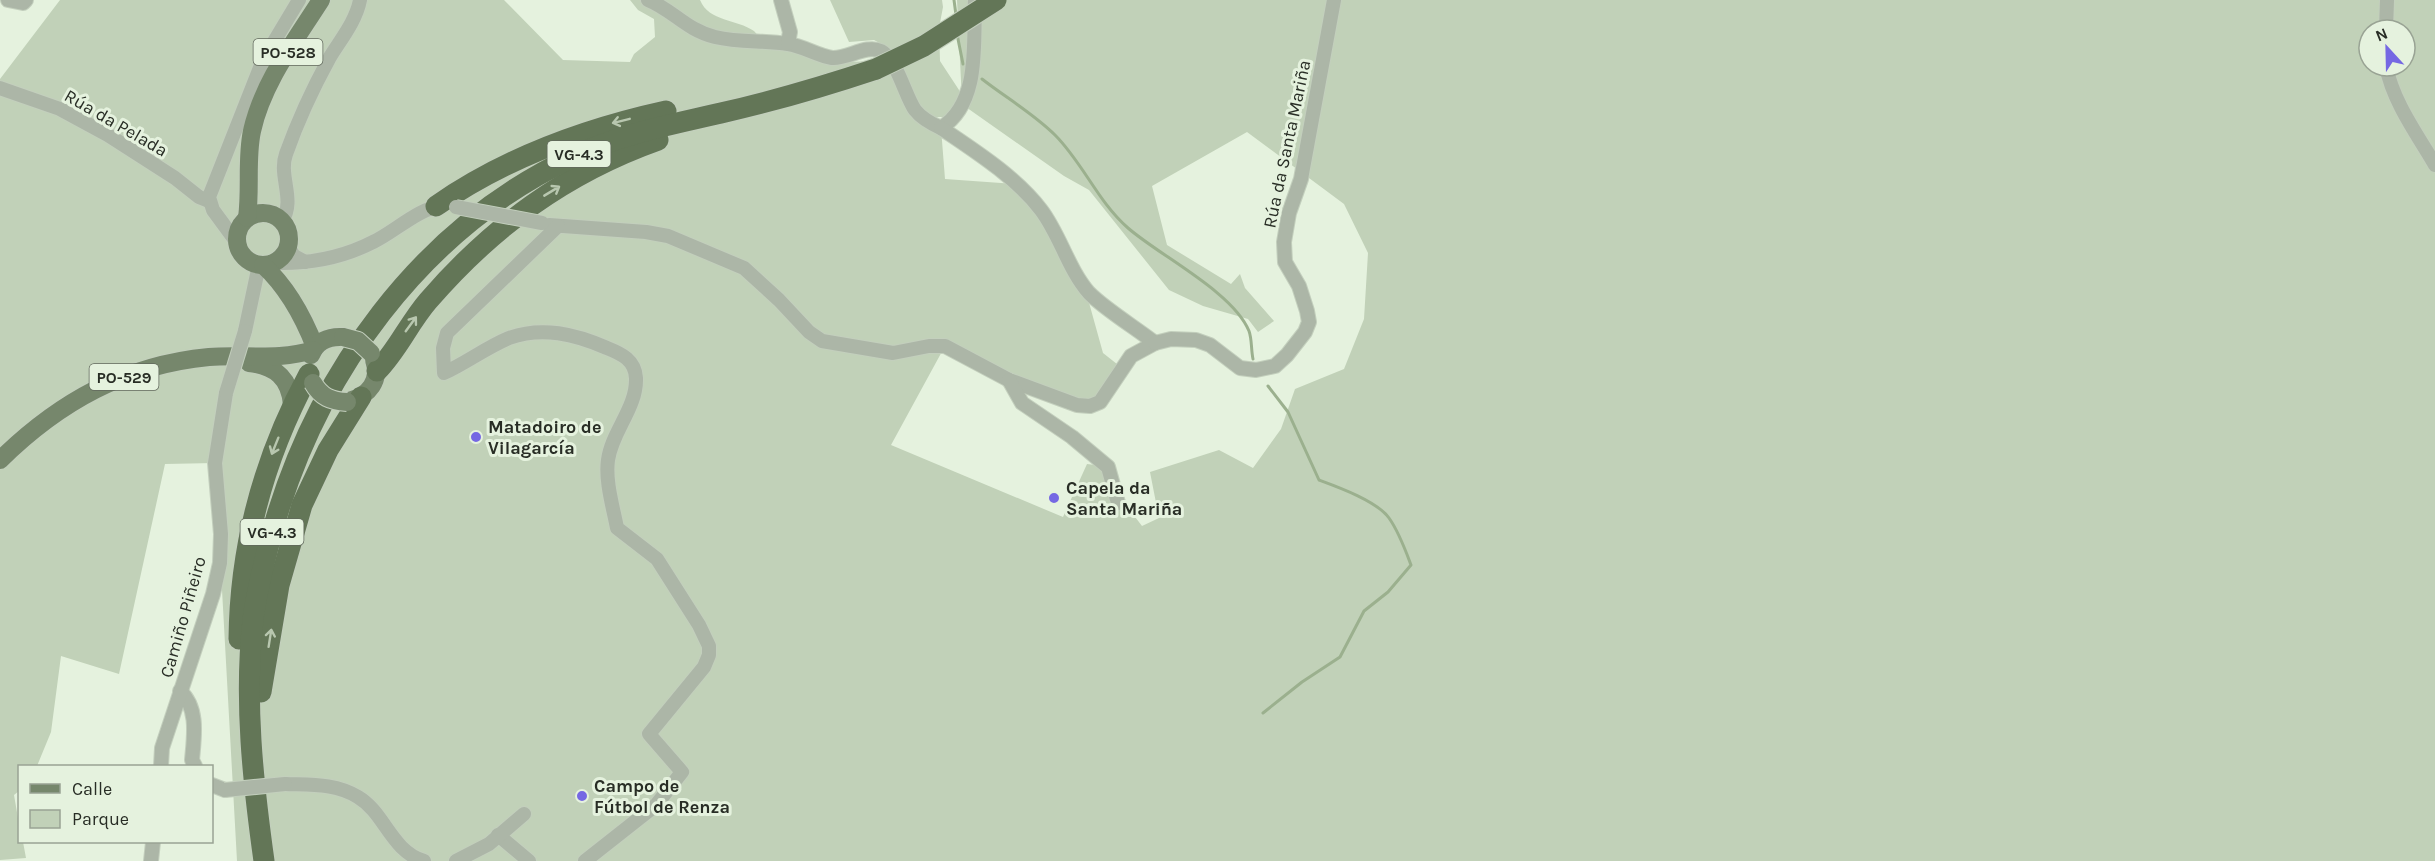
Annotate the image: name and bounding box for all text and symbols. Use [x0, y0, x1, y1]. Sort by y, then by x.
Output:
north arrow [2357, 18, 2417, 78]
text: N [2373, 24, 2390, 46]
road number: PO-528 [254, 39, 322, 65]
street label: Rúa da Santa Mariña [1258, 58, 1316, 230]
street label: Rúa da Pelada [60, 85, 172, 161]
one-way arrow [612, 116, 631, 128]
road number: VG-4.3 [548, 141, 610, 167]
one-way arrow [543, 184, 560, 196]
one-way arrow [405, 316, 417, 332]
road number: PO-529 [90, 364, 158, 390]
place label: Matadoiro de Vilagarcía [488, 416, 601, 459]
marker: Matadoiro de Vilagarcía [469, 430, 483, 444]
one-way arrow [269, 436, 280, 455]
place label: Capela da Santa Mariña [1066, 477, 1182, 520]
marker: Capela da Santa Mariña [1047, 491, 1061, 505]
road number: VG-4.3 [240, 519, 304, 545]
street label: Camiño Piñeiro [155, 554, 211, 680]
one-way arrow [265, 628, 276, 648]
legend [18, 765, 213, 843]
place label: Campo de Fútbol de Renza [594, 775, 730, 818]
text: Calle [72, 778, 112, 800]
marker: Campo de Fútbol de Renza [575, 789, 589, 803]
text: Parque [72, 808, 129, 830]

